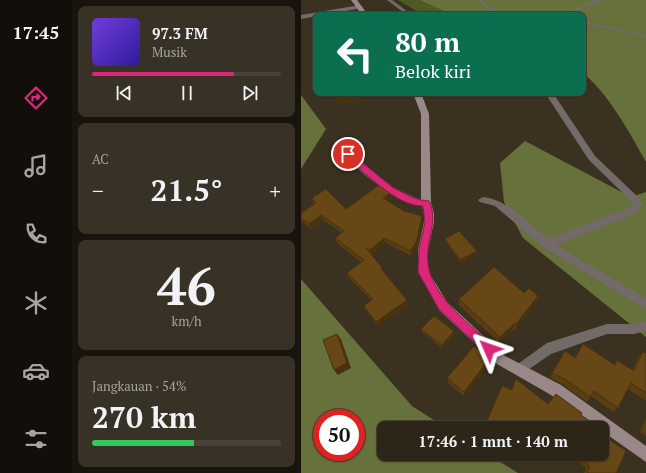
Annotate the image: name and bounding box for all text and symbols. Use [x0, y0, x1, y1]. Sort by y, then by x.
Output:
text: 17:45 [13, 20, 59, 44]
text: 97.3 FM [152, 23, 208, 43]
text: 80 m [395, 23, 460, 60]
icon: left [329, 28, 381, 80]
text: Musik [152, 43, 187, 61]
text: Belok kiri [395, 59, 471, 83]
icon: previous [113, 82, 135, 104]
icon: pause [176, 82, 198, 104]
icon: next [239, 82, 261, 104]
icon: directions [22, 84, 50, 112]
pin [331, 137, 365, 171]
icon: arrive [337, 143, 359, 165]
text: AC [92, 150, 109, 168]
icon: music [22, 152, 50, 180]
text: 21.5° [150, 170, 223, 210]
text: − [92, 176, 104, 205]
text: + [269, 176, 281, 205]
icon: phone [22, 220, 50, 248]
text: 46 [157, 251, 216, 320]
icon: climate [22, 289, 50, 317]
text: km/h [171, 312, 202, 330]
position arrow [468, 328, 510, 370]
icon: car [22, 357, 50, 385]
text: Jangkauan · 54% [92, 377, 186, 395]
text: 270 km [92, 397, 196, 437]
speed limit sign: 50 [313, 409, 365, 461]
icon: filters [22, 425, 50, 453]
text: 17:46 · 1 mnt · 140 m [418, 431, 568, 451]

